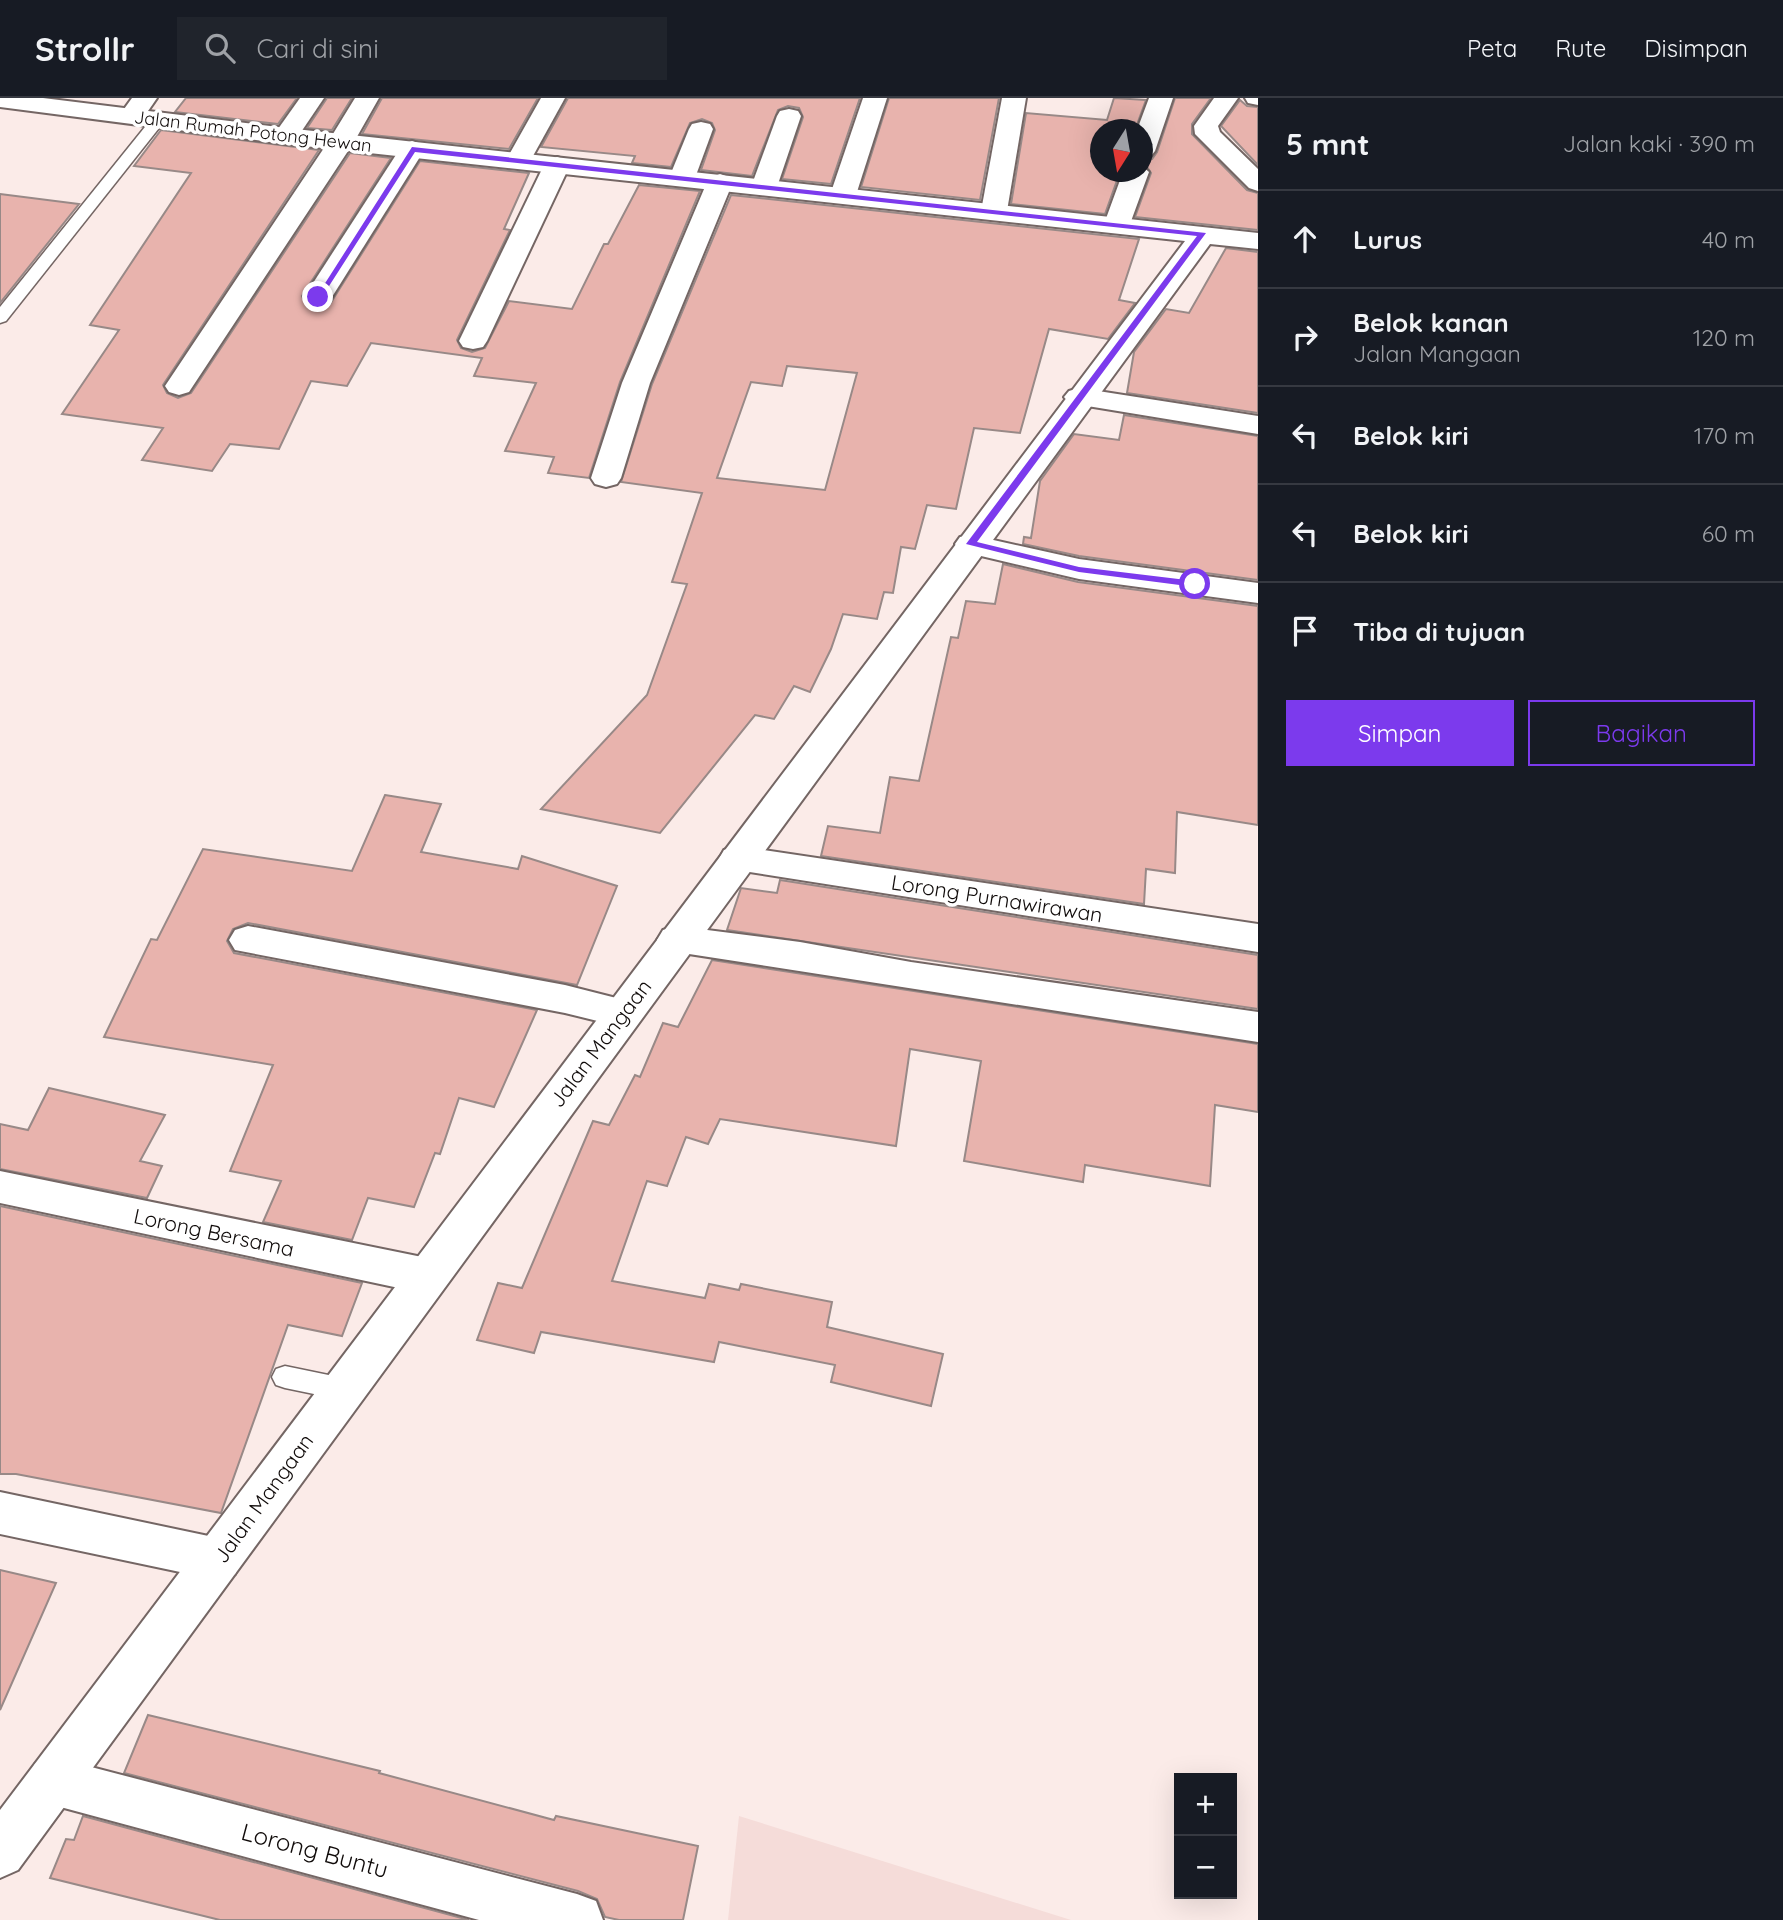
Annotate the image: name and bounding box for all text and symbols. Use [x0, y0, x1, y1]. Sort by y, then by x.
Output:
search box [177, 17, 667, 80]
text: Strollr [35, 28, 135, 69]
icon: search [201, 29, 239, 67]
text: Cari di sini [257, 32, 379, 65]
text: Peta [1467, 33, 1517, 63]
text: Rute [1555, 33, 1606, 63]
text: Disimpan [1644, 33, 1748, 63]
street label: Jalan Rumah Potong Hewan [133, 105, 373, 157]
north arrow [1090, 119, 1153, 182]
text: 5 mnt [1286, 125, 1370, 163]
text: Jalan kaki · 390 m [1563, 129, 1755, 158]
icon: ahead [1286, 220, 1324, 258]
text: Lurus [1353, 223, 1422, 256]
text: 40 m [1702, 225, 1755, 254]
route end [302, 281, 333, 312]
text: Belok kanan [1353, 306, 1509, 339]
icon: right [1286, 318, 1324, 356]
text: 120 m [1693, 323, 1755, 352]
text: Jalan Mangaan [1353, 339, 1521, 368]
icon: left [1286, 416, 1324, 454]
text: Belok kiri [1353, 419, 1469, 452]
text: 170 m [1694, 421, 1755, 450]
icon: left [1286, 514, 1324, 552]
text: Belok kiri [1353, 517, 1469, 550]
text: 60 m [1702, 519, 1755, 548]
route start [1179, 568, 1210, 599]
icon: arrive [1286, 612, 1324, 650]
text: Tiba di tujuan [1353, 615, 1525, 648]
button: Simpan [1286, 700, 1514, 766]
button: Bagikan [1528, 700, 1755, 766]
street label: Lorong Purnawirawan [889, 868, 1105, 928]
street label: Jalan Mangaan [544, 974, 656, 1112]
street label: Lorong Bersama [131, 1202, 297, 1262]
street label: Jalan Mangaan [207, 1428, 319, 1568]
map controls [1174, 1773, 1237, 1899]
button: + [1174, 1773, 1237, 1836]
street label: Lorong Buntu [238, 1816, 392, 1884]
button: − [1174, 1836, 1237, 1899]

